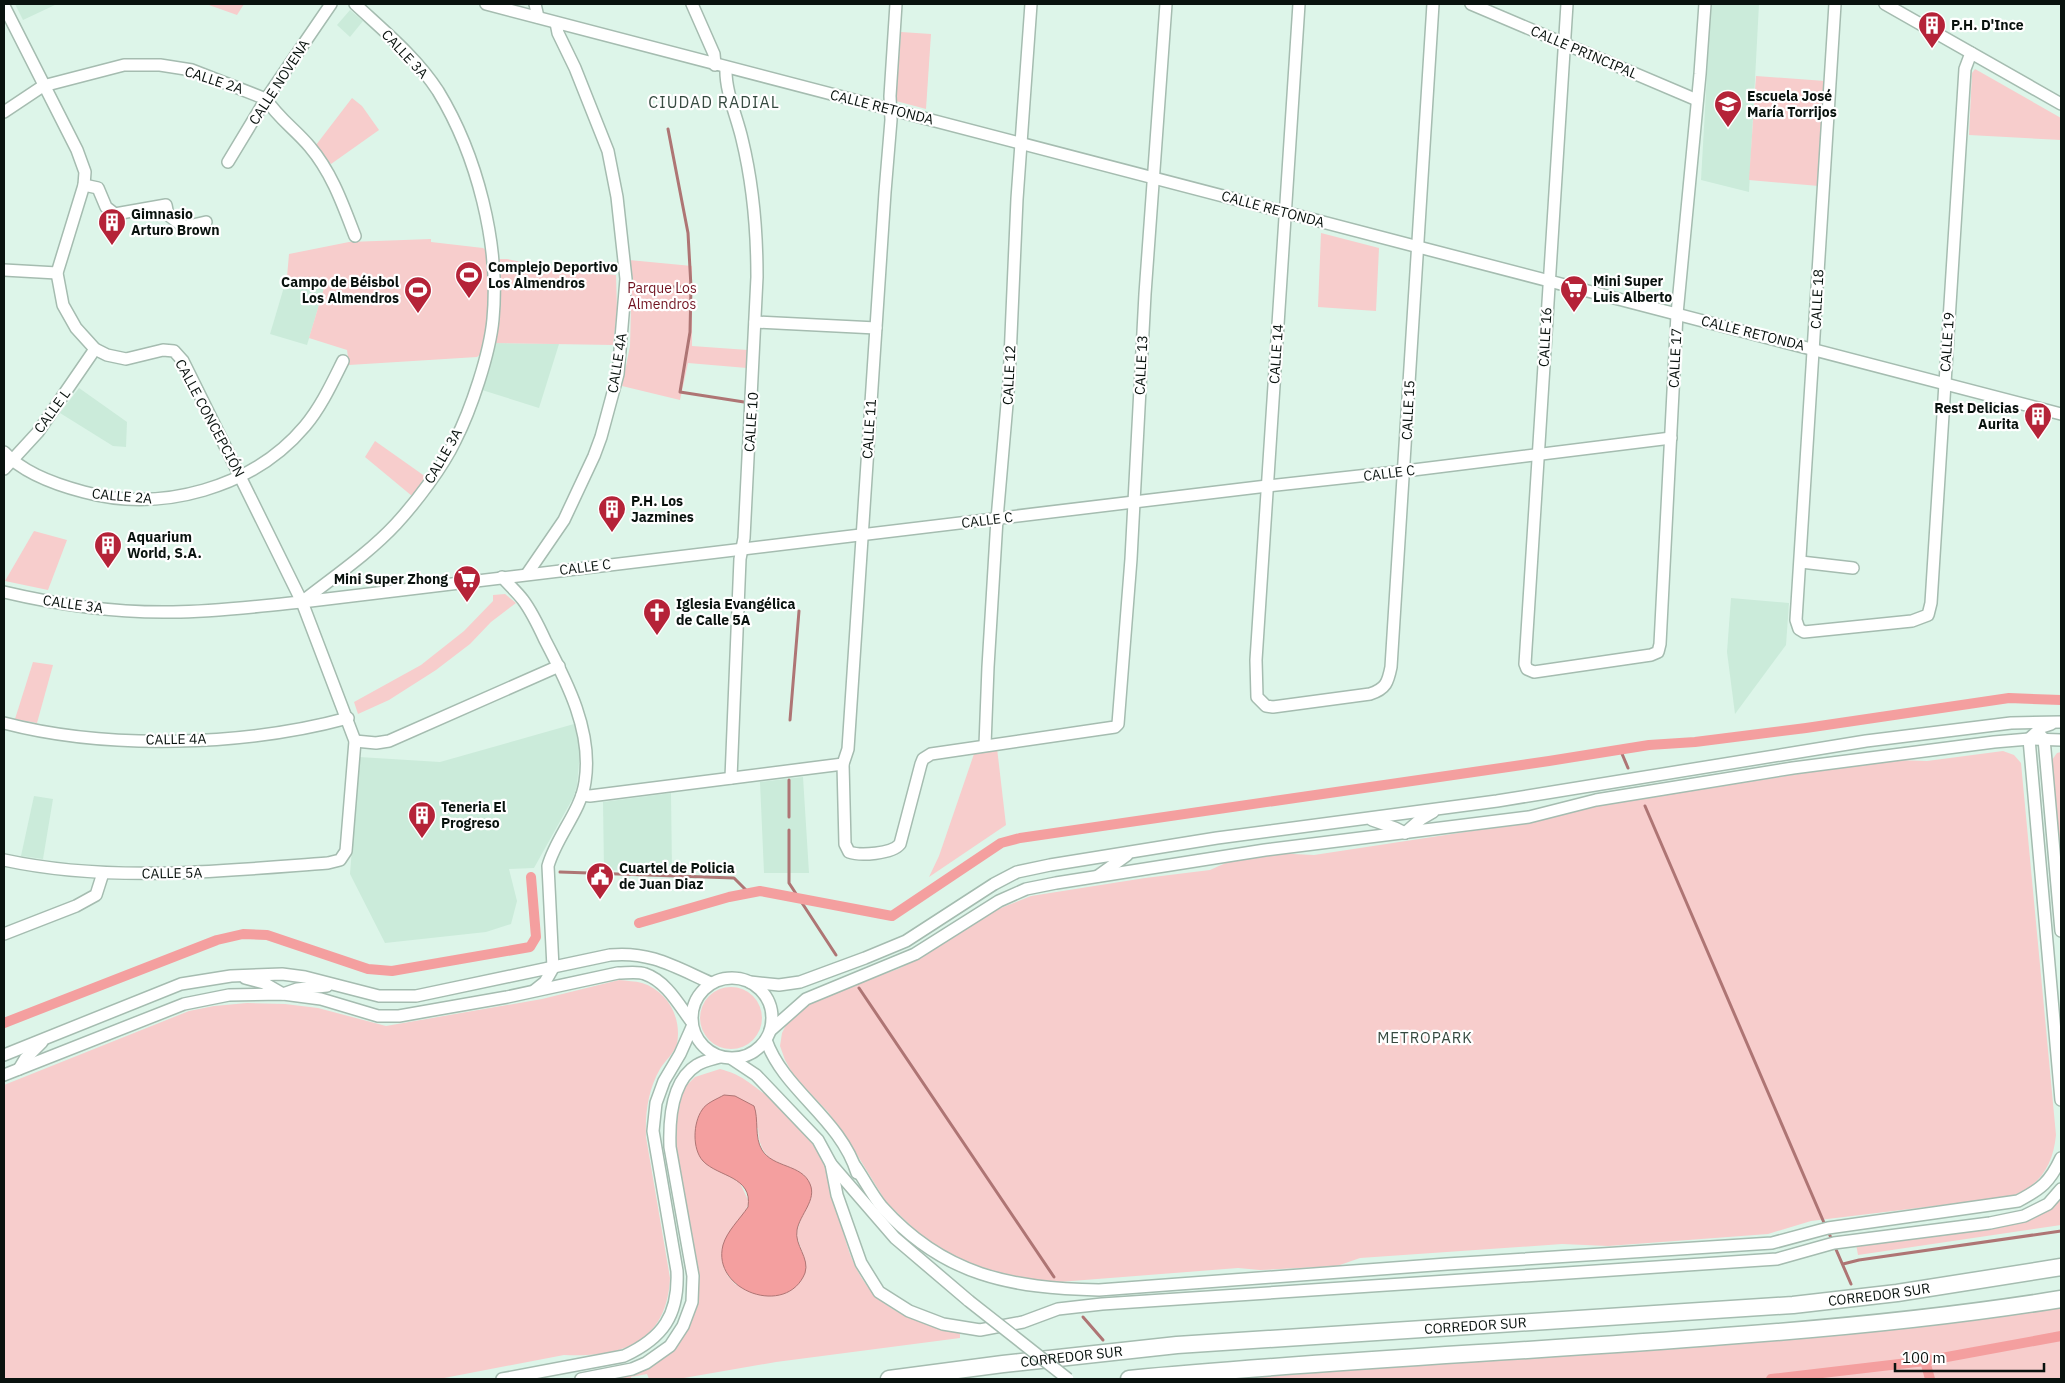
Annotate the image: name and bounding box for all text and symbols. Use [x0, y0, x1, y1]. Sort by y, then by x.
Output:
building icon: P.H. D'Ince [1917, 10, 1947, 49]
place label: P.H. D'Ince [1951, 16, 2024, 34]
street label: CALLE PRINCIPAL [1528, 21, 1640, 83]
street label: CALLE 3A [378, 26, 432, 82]
street label: CALLE NOVENA [245, 36, 313, 128]
street label: CALLE 2A [182, 62, 246, 98]
street label: CALLE RETONDA [828, 85, 936, 129]
place label: Escuela José María Torrijos [1747, 87, 1837, 121]
school or university icon: Escuela José María Torrijos [1713, 89, 1743, 128]
district label: CIUDAD RADIAL [648, 92, 780, 112]
street label: CALLE RETONDA [1219, 187, 1327, 231]
place label: Gimnasio Arturo Brown [131, 205, 220, 239]
building icon: Gimnasio Arturo Brown [97, 207, 127, 246]
place label: Complejo Deportivo Los Almendros [488, 258, 618, 292]
sports icon: Complejo Deportivo Los Almendros [454, 260, 484, 299]
street label: CALLE 18 [1806, 269, 1828, 329]
place label: Mini Super Luis Alberto [1593, 272, 1672, 306]
place label: Campo de Béisbol Los Almendros [281, 273, 399, 307]
supermarket icon: Mini Super Luis Alberto [1559, 274, 1589, 313]
sports icon: Campo de Béisbol Los Almendros [403, 275, 433, 314]
park label: Parque Los Almendros [627, 279, 697, 313]
street label: CALLE 16 [1534, 307, 1556, 367]
street label: CALLE RETONDA [1699, 311, 1807, 355]
street label: CALLE 19 [1936, 311, 1958, 373]
street label: CALLE 14 [1265, 323, 1287, 385]
street label: CALLE 17 [1664, 328, 1686, 388]
street label: CALLE 4A [603, 332, 631, 394]
street label: CALLE 13 [1130, 335, 1152, 395]
street label: CALLE 12 [998, 345, 1020, 405]
street label: CALLE CONCEPCIÓN [171, 355, 250, 480]
street label: CALLE 15 [1397, 380, 1419, 440]
street label: CALLE L [30, 385, 74, 437]
street label: CALLE 10 [740, 391, 762, 453]
street label: CALLE 11 [858, 398, 880, 460]
place label: Rest Delicias Aurita [1934, 399, 2019, 433]
building icon: Rest Delicias Aurita [2023, 401, 2053, 440]
street label: CALLE 3A [420, 425, 466, 487]
street label: CALLE C [1362, 461, 1416, 485]
street label: CALLE 2A [91, 484, 153, 508]
place label: P.H. Los Jazmines [631, 492, 694, 526]
building icon: P.H. Los Jazmines [597, 494, 627, 533]
street label: CALLE C [960, 508, 1014, 532]
place label: Aquarium World, S.A. [127, 528, 202, 562]
building icon: Aquarium World, S.A. [93, 530, 123, 569]
street label: CALLE C [558, 555, 612, 579]
supermarket icon: Mini Super Zhong [452, 564, 482, 603]
place label: Mini Super Zhong [334, 570, 448, 588]
street label: CALLE 3A [42, 591, 104, 617]
place label: Iglesia Evangélica de Calle 5A [676, 595, 795, 629]
church icon: Iglesia Evangélica de Calle 5A [642, 597, 672, 636]
street label: CALLE 4A [146, 729, 206, 749]
place label: Teneria El Progreso [441, 798, 506, 832]
building icon: Teneria El Progreso [407, 800, 437, 839]
place label: Cuartel de Policia de Juan Diaz [619, 859, 735, 893]
public building icon: Cuartel de Policia de Juan Diaz [585, 861, 615, 900]
street label: CALLE 5A [142, 863, 202, 883]
district label: METROPARK [1377, 1028, 1473, 1047]
street label: CORREDOR SUR [1827, 1279, 1931, 1310]
street label: CORREDOR SUR [1423, 1313, 1527, 1338]
scale bar [1895, 1340, 2044, 1372]
street label: CORREDOR SUR [1020, 1342, 1124, 1371]
text: 100 m [1902, 1348, 1946, 1367]

